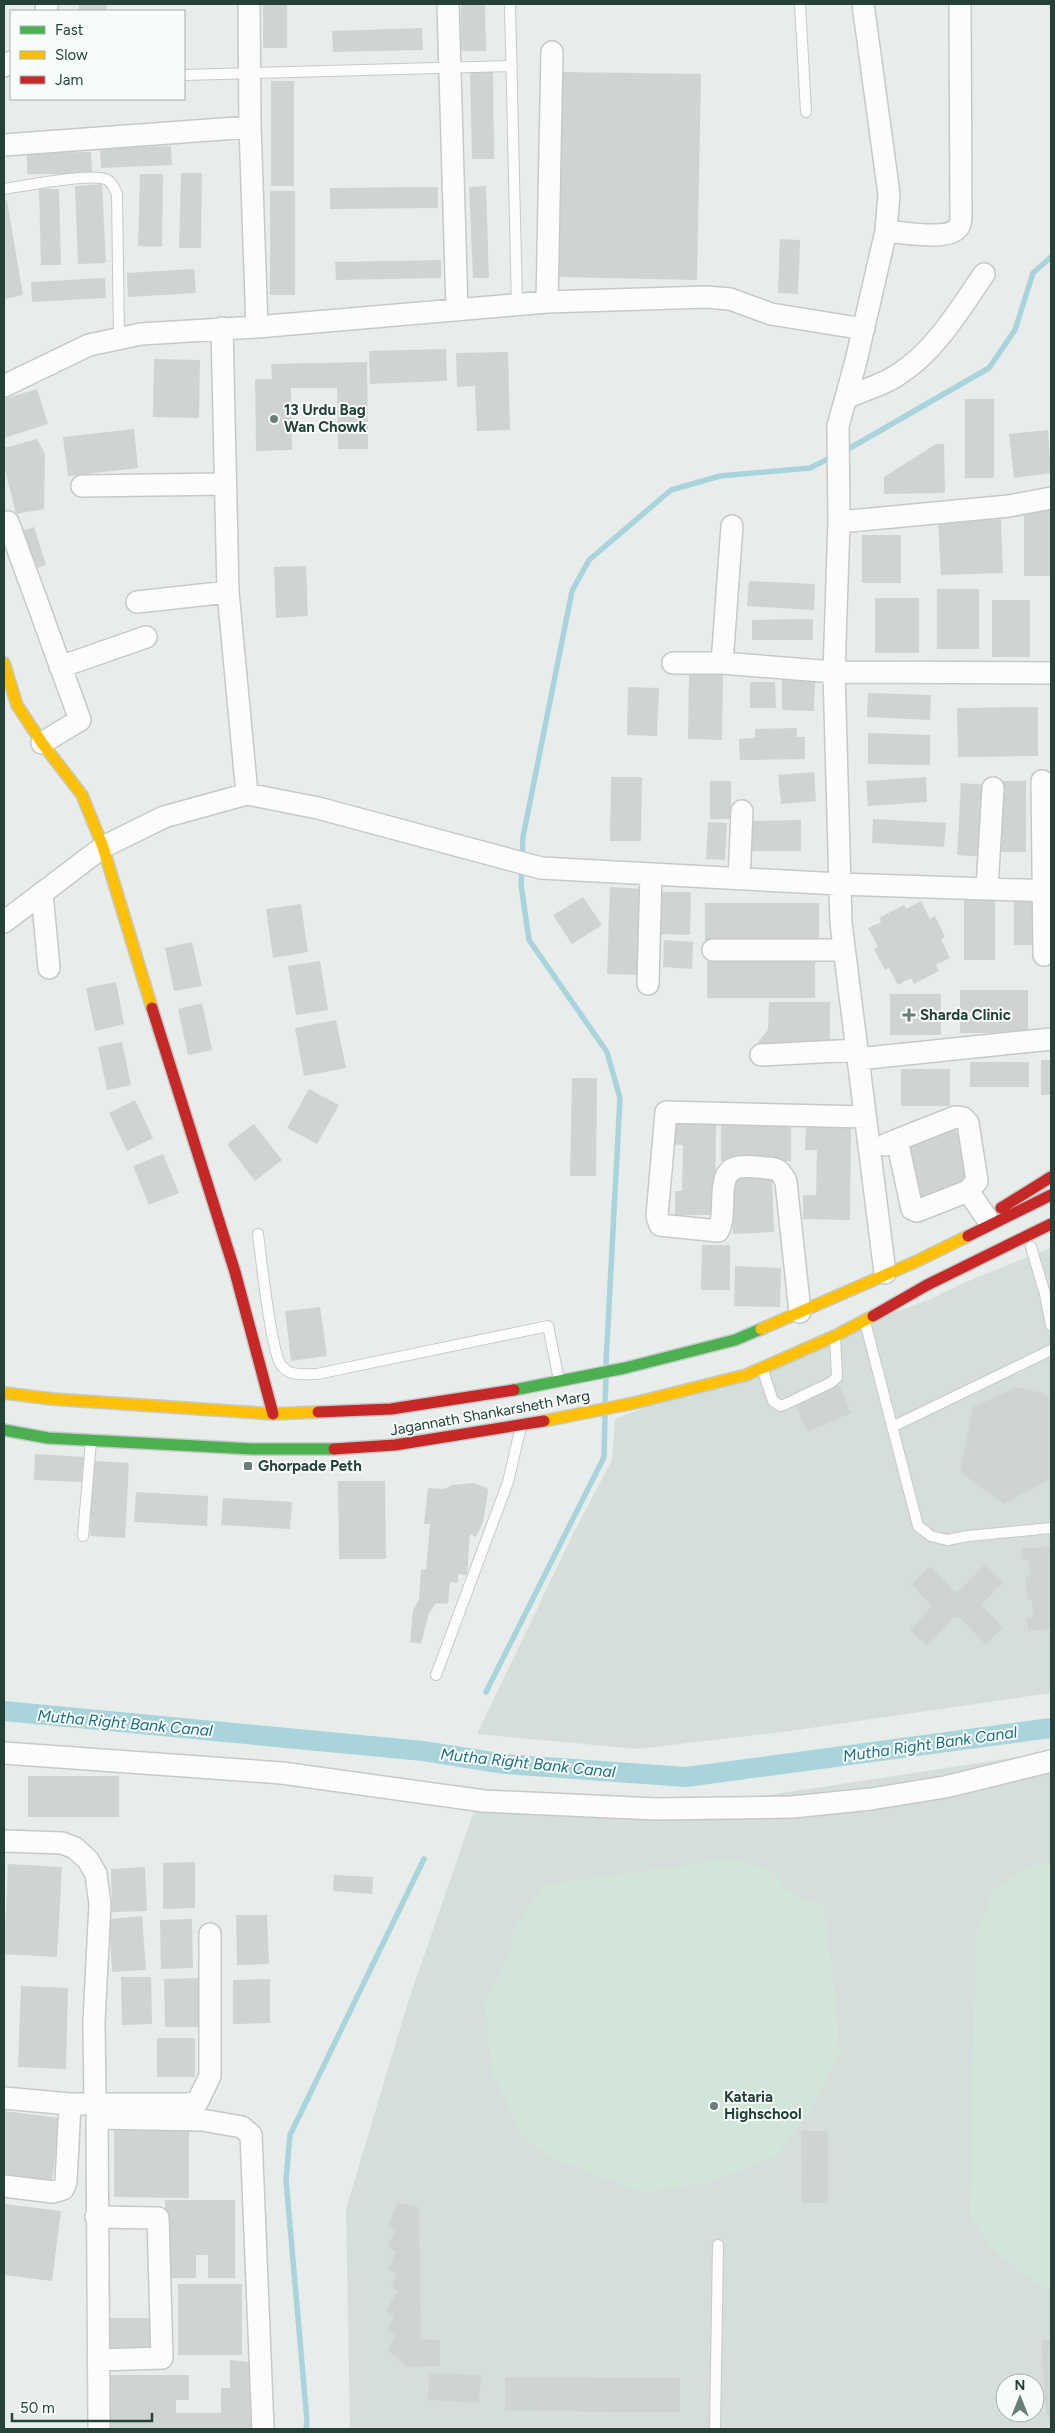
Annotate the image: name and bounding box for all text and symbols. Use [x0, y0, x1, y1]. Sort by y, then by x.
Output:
legend [10, 10, 185, 100]
text: Fast [55, 21, 84, 39]
text: Slow [55, 46, 88, 64]
text: Jam [55, 71, 83, 89]
place label: 13 Urdu Bag Wan Chowk [284, 401, 367, 436]
marker: 13 Urdu Bag Wan Chowk [268, 413, 280, 425]
place label: Sharda Clinic [920, 1006, 1011, 1024]
marker: Sharda Clinic [902, 1008, 916, 1022]
street label: Jagannath Shankarsheth Marg [389, 1387, 591, 1439]
place label: Ghorpade Peth [258, 1457, 362, 1475]
marker: Ghorpade Peth [242, 1460, 254, 1472]
water label: Mutha Right Bank Canal [37, 1706, 214, 1740]
water label: Mutha Right Bank Canal [842, 1722, 1019, 1766]
water label: Mutha Right Bank Canal [440, 1744, 617, 1782]
place label: Kataria Highschool [724, 2088, 802, 2123]
marker: Kataria Highschool [708, 2100, 720, 2112]
north arrow [995, 2373, 1045, 2423]
text: N [1015, 2377, 1025, 2394]
scale bar [12, 2390, 152, 2422]
text: 50 m [20, 2399, 55, 2417]

